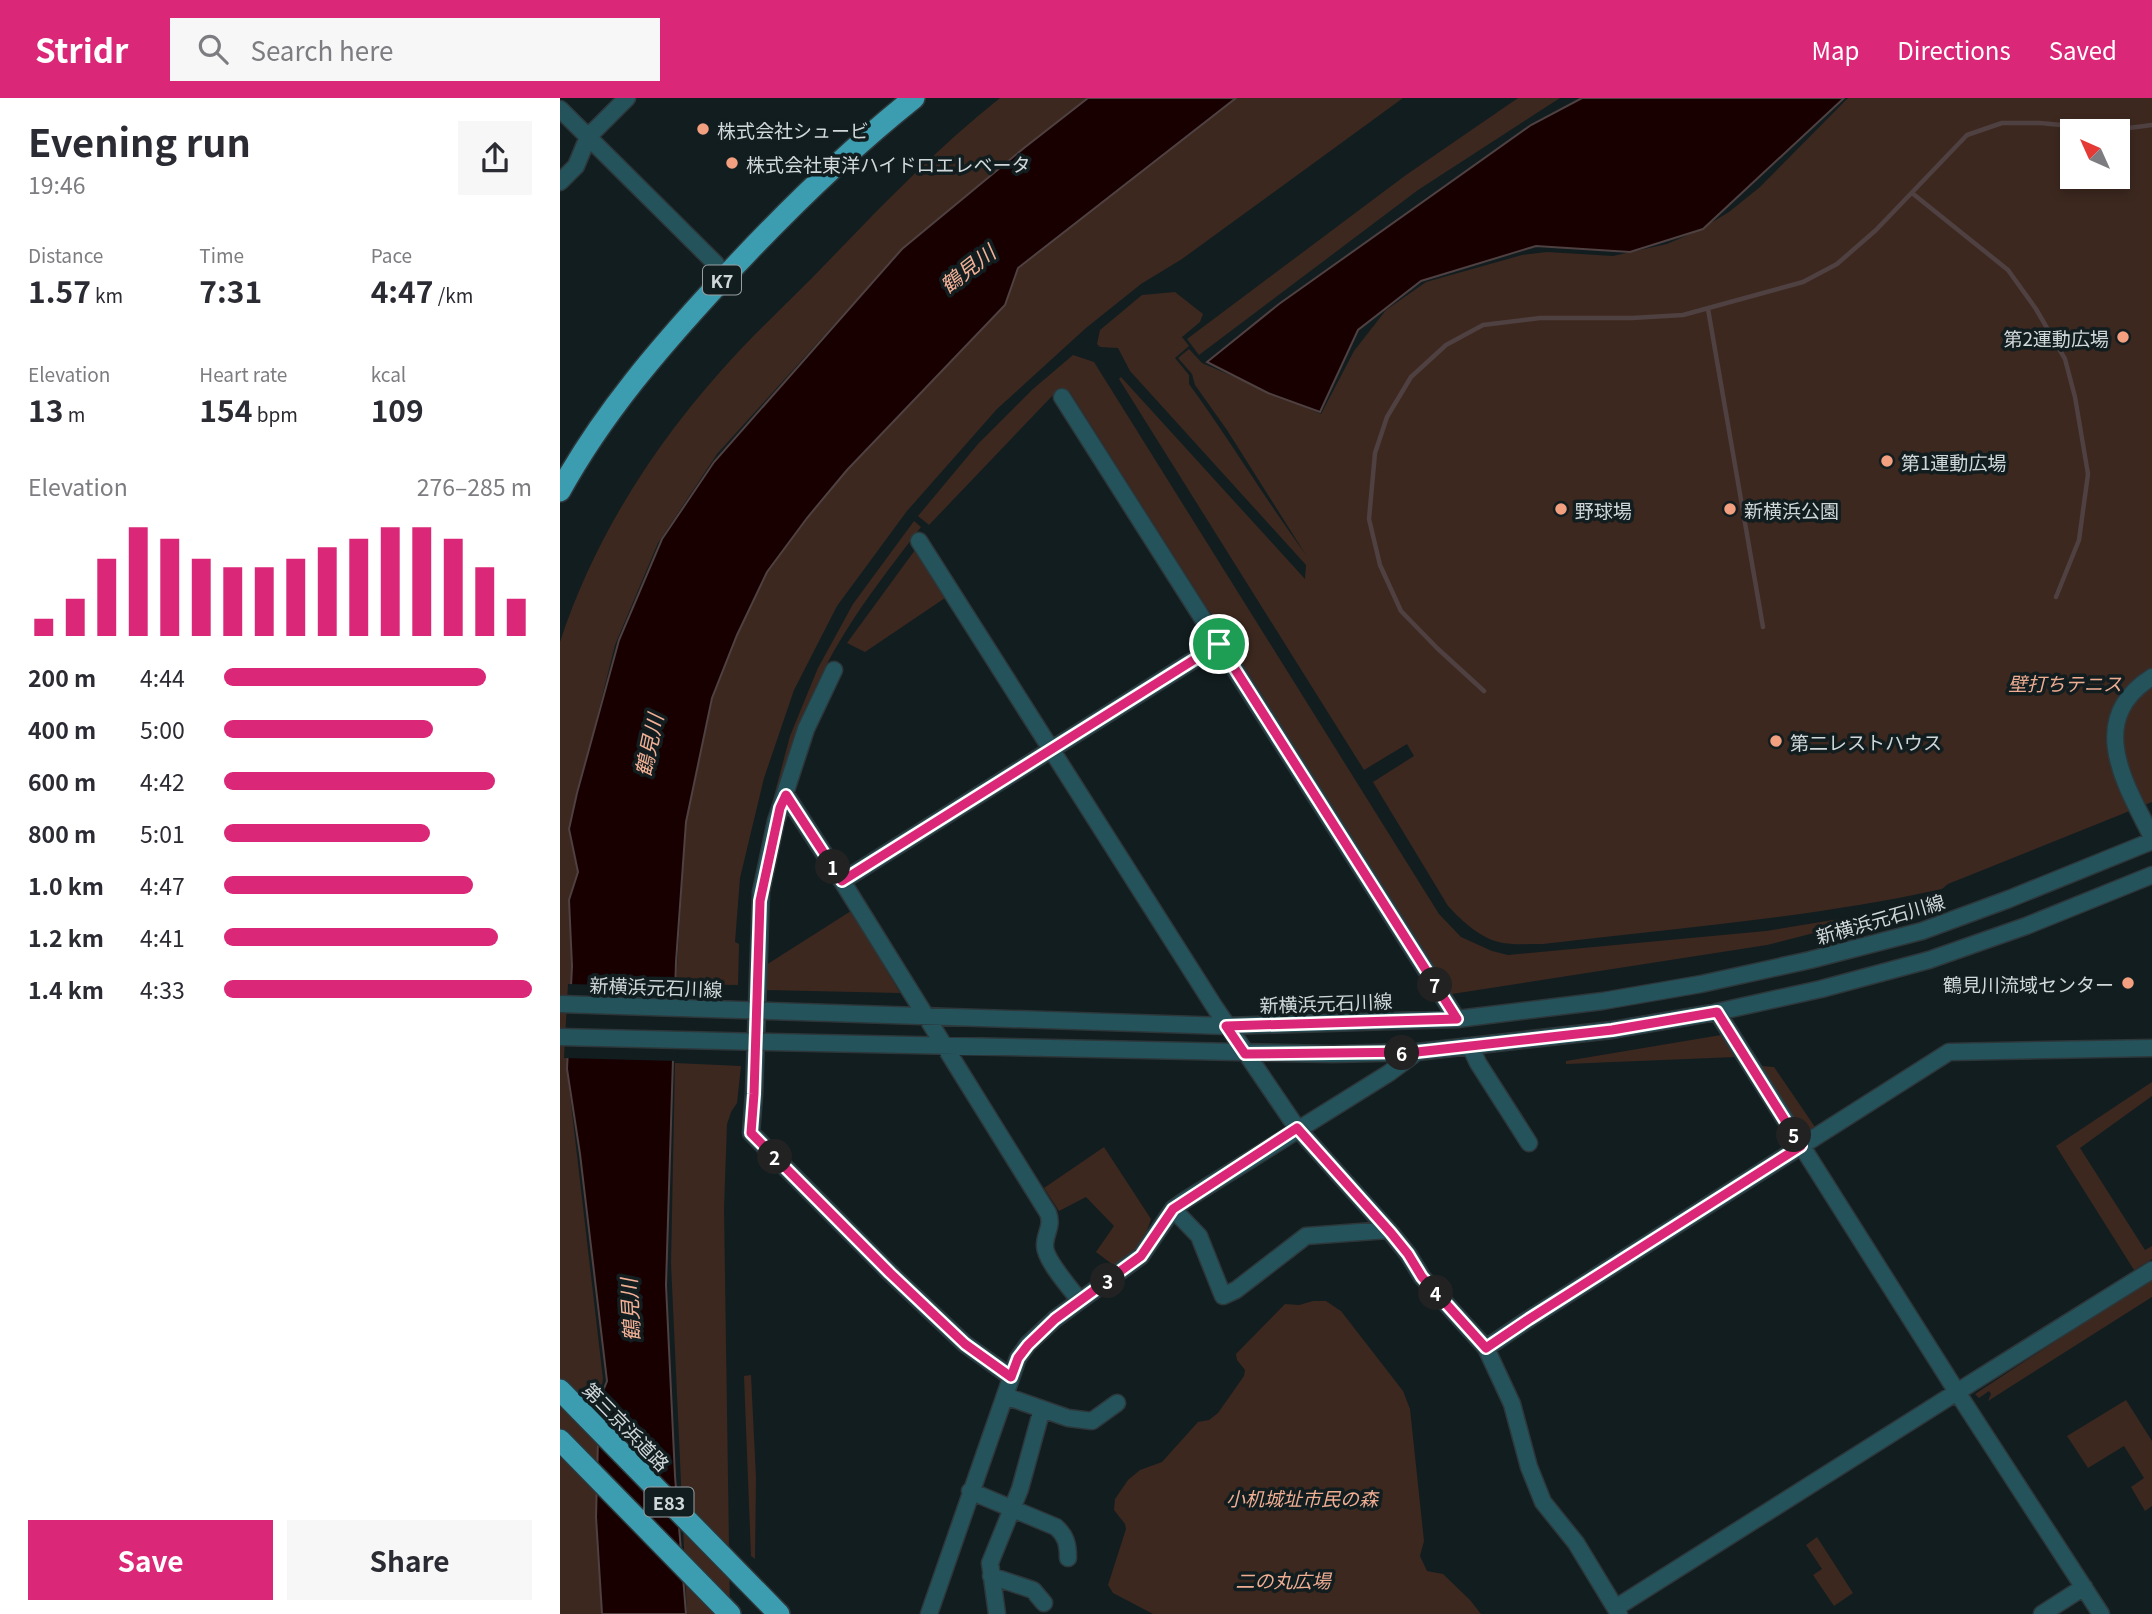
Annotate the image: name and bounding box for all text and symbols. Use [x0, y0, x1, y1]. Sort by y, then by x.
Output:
search box [170, 18, 660, 81]
text: Stridr [35, 25, 128, 73]
icon: search [194, 30, 232, 68]
text: Search here [250, 31, 393, 68]
text: Map [1811, 32, 1859, 67]
text: Directions [1897, 32, 2011, 67]
text: Saved [2049, 32, 2117, 67]
text: Evening run [28, 113, 251, 168]
place label: 株式会社シュービ [717, 116, 869, 143]
north arrow [2060, 119, 2130, 189]
map controls [2060, 119, 2130, 189]
button: share [458, 121, 532, 195]
marker: 株式会社シュービ [695, 121, 711, 137]
place label: 株式会社東洋ハイドロエレベータ [746, 150, 1031, 177]
marker: 株式会社東洋ハイドロエレベータ [724, 155, 740, 171]
text: 19:46 [28, 167, 85, 201]
water label: 鶴見川 [933, 236, 1003, 299]
text: Distance [28, 241, 103, 268]
text: Time [199, 241, 244, 268]
text: Pace [371, 241, 412, 268]
road number: K7 [703, 266, 741, 294]
text: 1.57 [28, 268, 91, 312]
text: 7:31 [199, 268, 262, 312]
text: 4:47 [371, 268, 434, 312]
text: km [91, 281, 123, 308]
text: /km [434, 281, 473, 308]
place label: 第2運動広場 [2003, 324, 2109, 351]
marker: 第2運動広場 [2115, 329, 2131, 345]
text: Elevation [28, 360, 110, 387]
text: Heart rate [199, 360, 287, 387]
text: kcal [371, 360, 406, 387]
text: 13 [28, 387, 63, 431]
text: 154 [199, 387, 252, 431]
text: 109 [371, 387, 424, 431]
text: m [63, 400, 85, 427]
text: bpm [252, 400, 298, 427]
place label: 第1運動広場 [1901, 448, 2007, 475]
marker: 第1運動広場 [1879, 453, 1895, 469]
text: Elevation [28, 469, 128, 503]
text: 276–285 m [417, 469, 532, 503]
place label: 野球場 [1575, 496, 1632, 523]
place label: 新横浜公園 [1744, 496, 1839, 523]
marker: 野球場 [1553, 501, 1569, 517]
marker: 新横浜公園 [1722, 501, 1738, 517]
pin [1189, 614, 1249, 674]
icon: arrive [1200, 625, 1238, 663]
text: 200 m [28, 660, 96, 694]
text: 4:44 [140, 660, 185, 694]
park label: 壁打ちテニス [2008, 669, 2122, 696]
water label: 鶴見川 [627, 709, 670, 779]
text: 400 m [28, 712, 96, 746]
text: 5:00 [140, 712, 185, 746]
place label: 第二レストハウス [1790, 728, 1942, 755]
marker: 第二レストハウス [1768, 733, 1784, 749]
text: 600 m [28, 764, 96, 798]
text: 4:42 [140, 764, 185, 798]
text: 800 m [28, 816, 96, 850]
text: 5:01 [140, 816, 185, 850]
pin: 1 [816, 850, 850, 884]
text: 1 [827, 853, 838, 880]
text: 1.0 km [28, 868, 104, 902]
text: 4:47 [140, 868, 185, 902]
street label: 新横浜元石川線 [1812, 887, 1948, 949]
text: 1.2 km [28, 920, 104, 954]
text: 4:41 [140, 920, 185, 954]
pin: 7 [1418, 968, 1452, 1002]
street label: 新横浜元石川線 [589, 970, 723, 1002]
place label: 鶴見川流域センター [1943, 970, 2114, 997]
text: 7 [1429, 971, 1440, 998]
text: 1.4 km [28, 972, 104, 1006]
text: 4:33 [140, 972, 185, 1006]
marker: 鶴見川流域センター [2120, 975, 2136, 991]
street label: 新横浜元石川線 [1259, 986, 1393, 1018]
pin: 6 [1384, 1035, 1420, 1070]
text: 6 [1396, 1039, 1407, 1066]
pin: 5 [1776, 1118, 1812, 1152]
text: 5 [1788, 1121, 1799, 1148]
pin: 2 [758, 1140, 792, 1174]
text: 2 [769, 1143, 780, 1170]
pin: 3 [1090, 1264, 1126, 1298]
text: 3 [1102, 1267, 1113, 1294]
water label: 鶴見川 [612, 1276, 646, 1342]
pin: 4 [1418, 1276, 1454, 1310]
text: 4 [1430, 1279, 1441, 1306]
street label: 第三京浜道路 [578, 1376, 676, 1476]
park label: 小机城址市民の森 [1226, 1484, 1380, 1511]
road number: E83 [644, 1488, 694, 1517]
button: Save [28, 1520, 273, 1600]
button: Share [287, 1520, 532, 1600]
park label: 二の丸広場 [1235, 1566, 1332, 1593]

